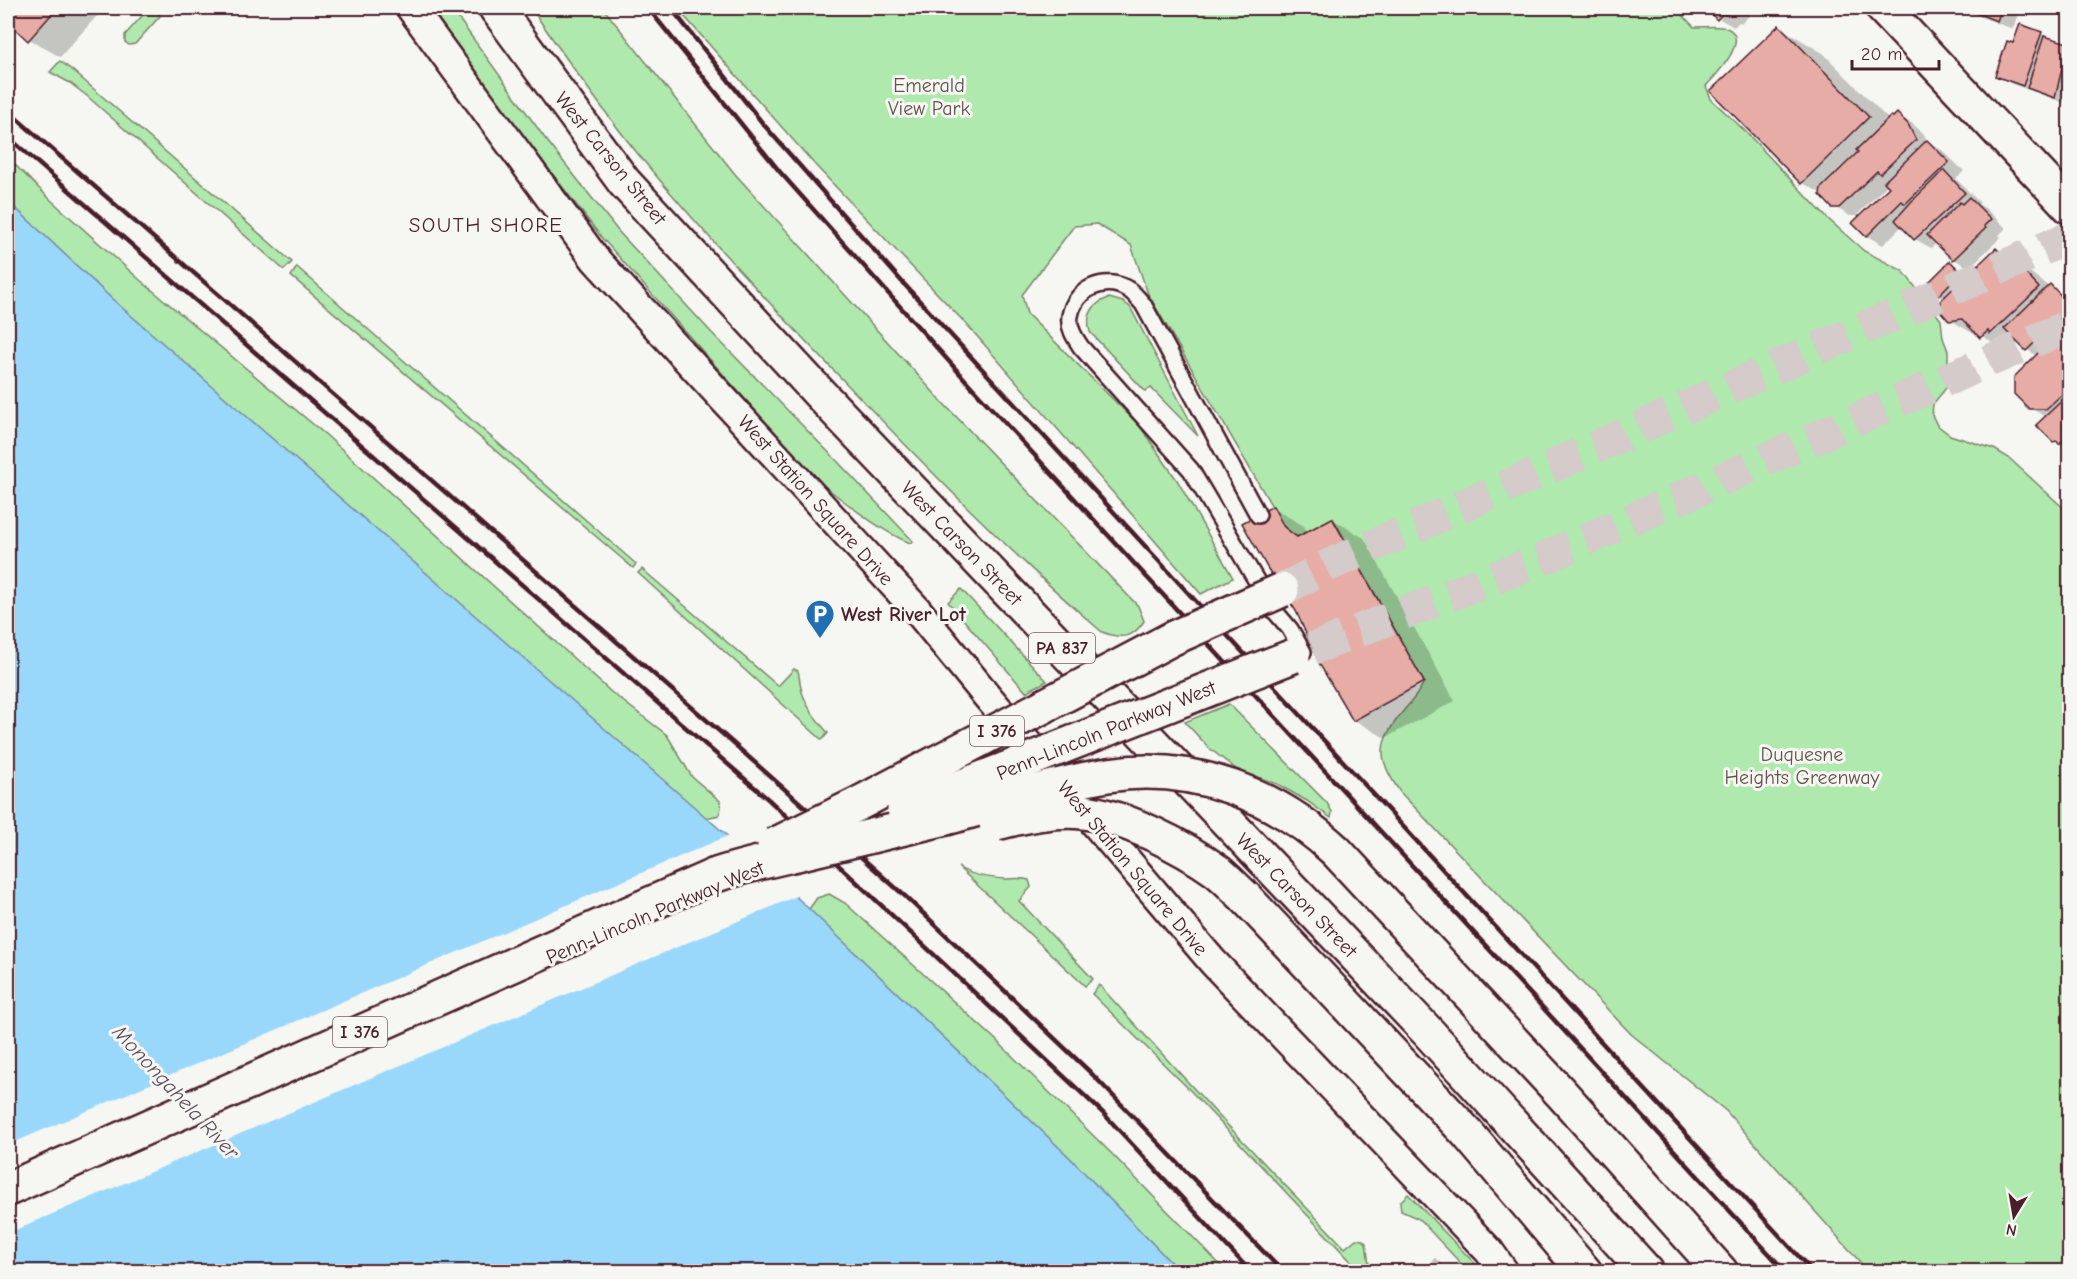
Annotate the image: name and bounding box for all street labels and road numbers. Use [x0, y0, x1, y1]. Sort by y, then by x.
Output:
street label: West Carson Street [550, 87, 672, 230]
street label: West Station Square Drive [733, 411, 898, 590]
street label: West Carson Street [896, 476, 1028, 611]
road number: PA 837 [1029, 633, 1095, 663]
street label: Penn-Lincoln Parkway West [993, 675, 1220, 785]
road number: I 376 [970, 716, 1024, 746]
street label: West Station Square Drive [1053, 776, 1212, 960]
street label: West Carson Street [1231, 828, 1363, 963]
street label: Penn-Lincoln Parkway West [543, 856, 769, 969]
road number: I 376 [333, 1017, 387, 1047]

